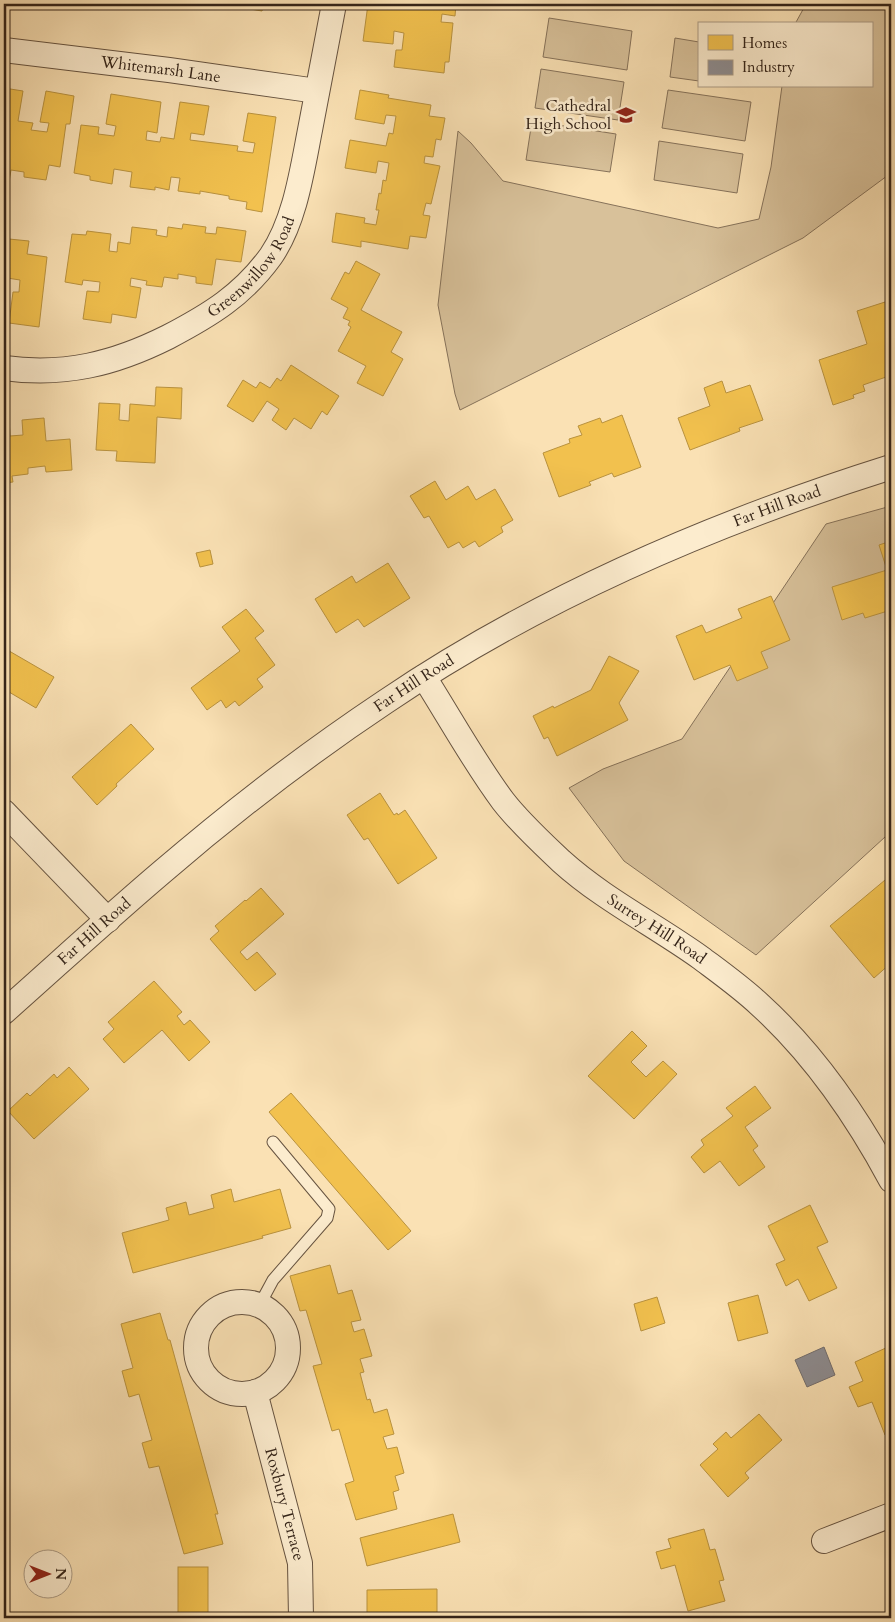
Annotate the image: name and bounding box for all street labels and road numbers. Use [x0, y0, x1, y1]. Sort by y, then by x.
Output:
street label: Whitemarsh Lane [98, 51, 222, 88]
street label: Greenwillow Road [203, 213, 300, 323]
street label: Far Hill Road [730, 480, 824, 532]
street label: Far Hill Road [369, 649, 459, 718]
street label: Surrey Hill Road [603, 889, 711, 970]
street label: Far Hill Road [53, 892, 136, 970]
street label: Roxbury Terrace [259, 1445, 310, 1563]

